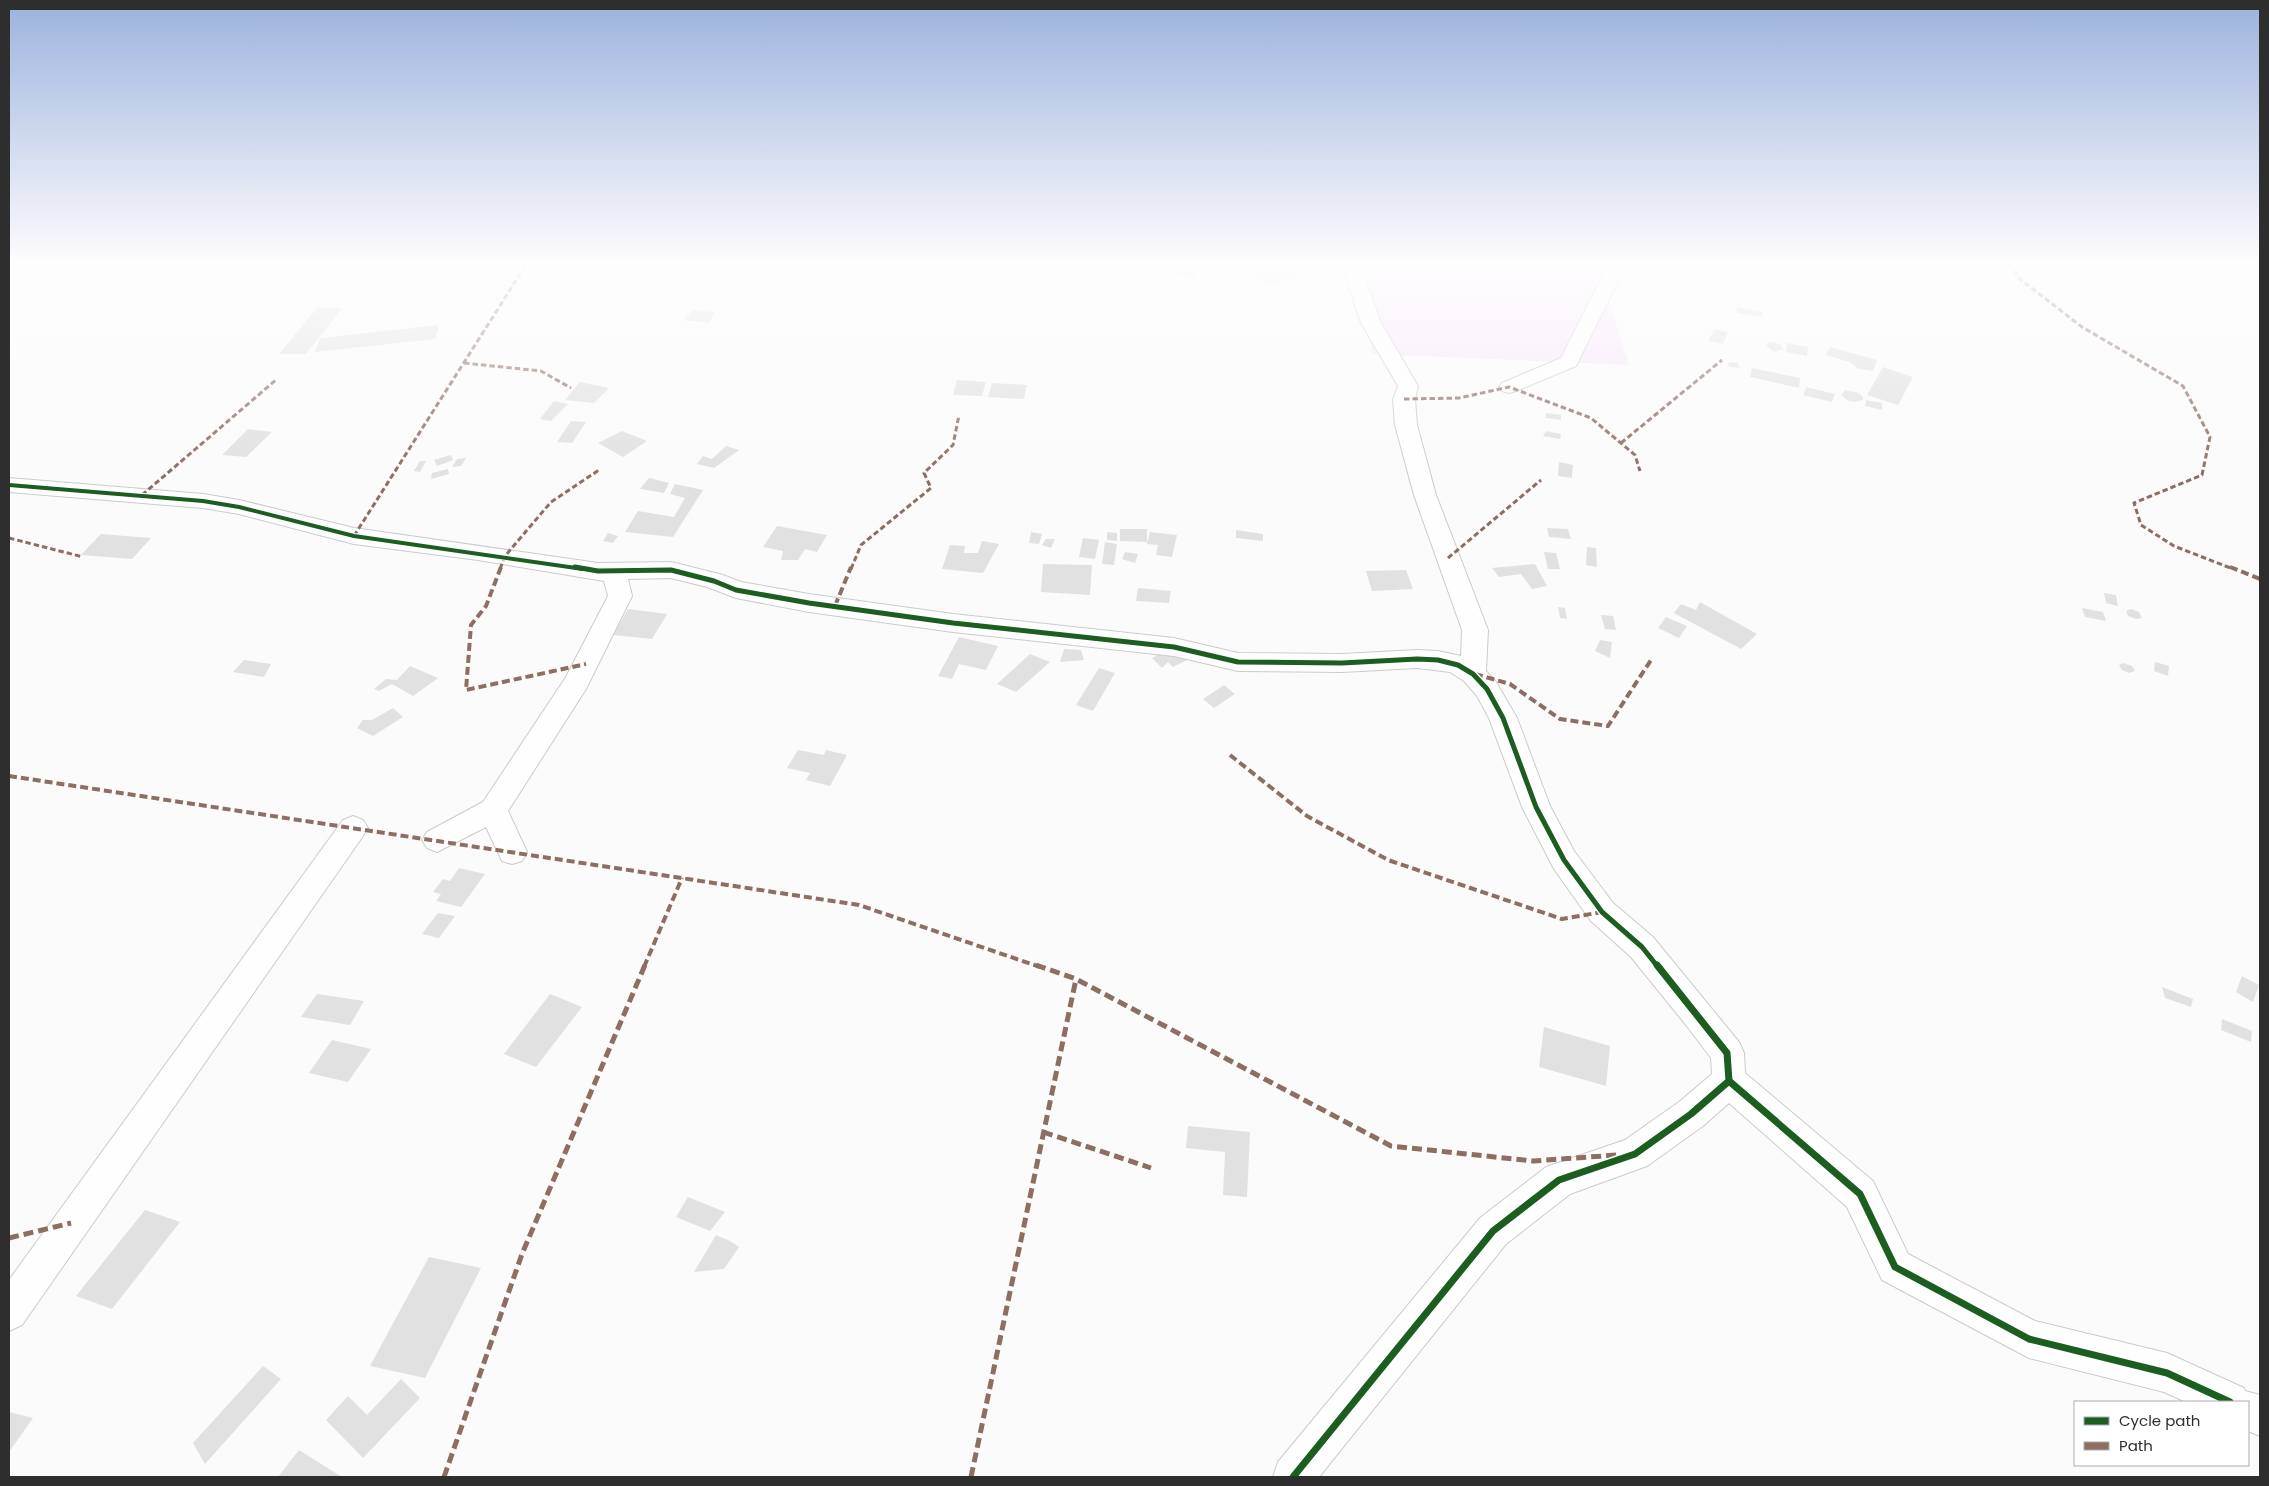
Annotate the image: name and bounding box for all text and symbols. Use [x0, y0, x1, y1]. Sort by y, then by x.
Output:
legend [2074, 1401, 2249, 1466]
text: Cycle path [2119, 1410, 2200, 1431]
text: Path [2119, 1435, 2153, 1456]

